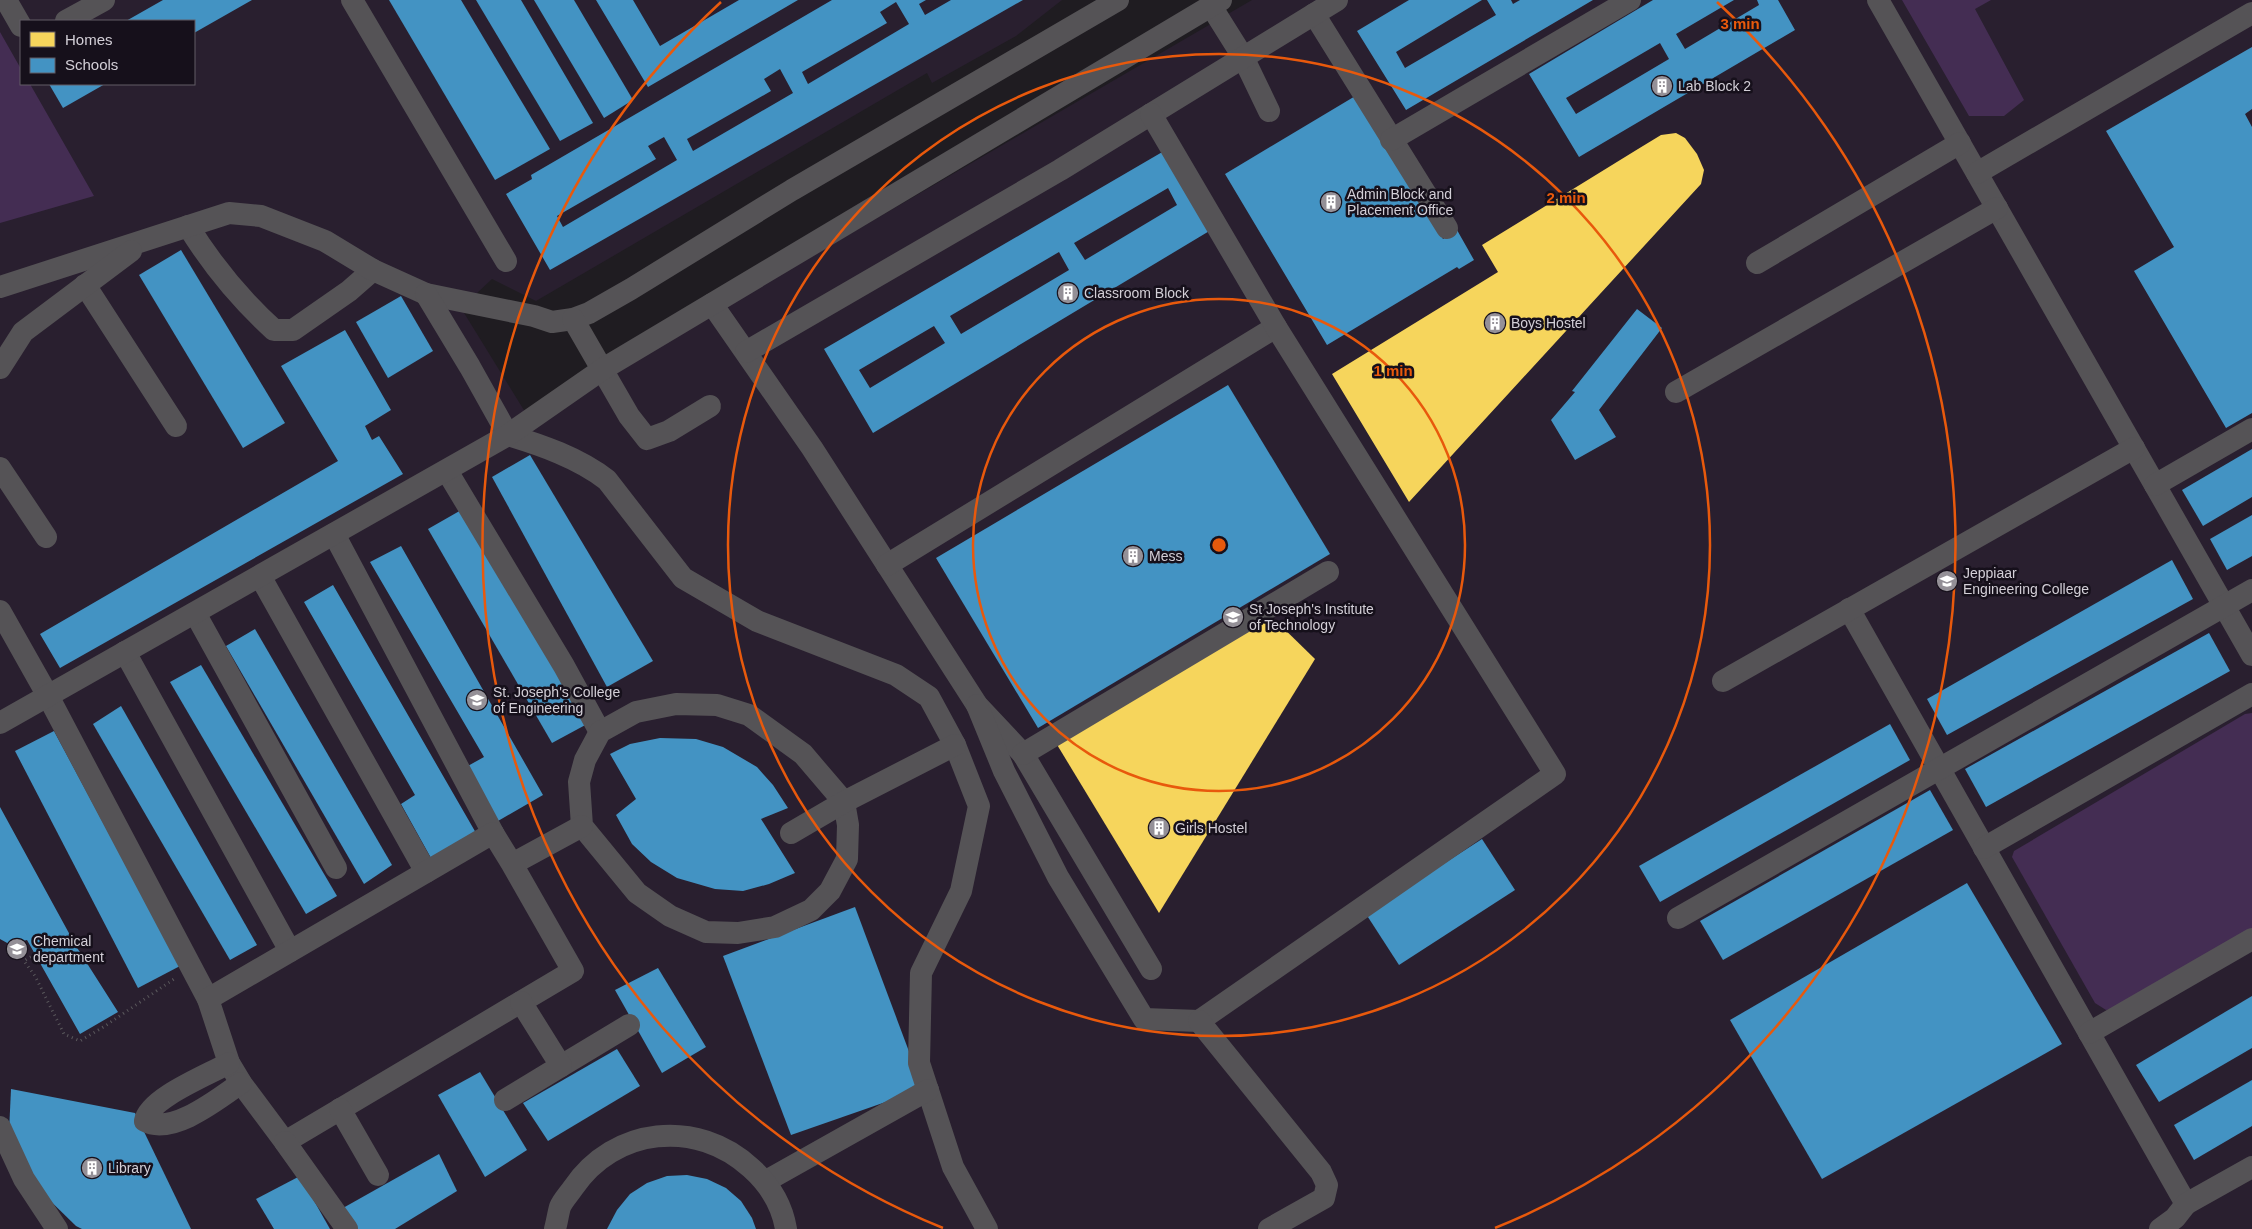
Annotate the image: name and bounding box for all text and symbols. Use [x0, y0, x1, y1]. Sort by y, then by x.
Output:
text: 3 min [1720, 15, 1760, 32]
legend [20, 20, 195, 85]
text: Homes [65, 31, 113, 48]
text: Schools [65, 56, 118, 73]
building icon: Lab Block 2 [1650, 74, 1674, 98]
place label: Lab Block 2 [1678, 78, 1751, 94]
place label: Admin Block and Placement Office [1347, 186, 1454, 218]
text: 2 min [1546, 189, 1586, 206]
building icon: Admin Block and Placement Office [1319, 190, 1343, 214]
building icon: Classroom Block [1056, 281, 1080, 305]
place label: Classroom Block [1084, 285, 1190, 301]
building icon: Boys Hostel [1483, 311, 1507, 335]
place label: Boys Hostel [1511, 315, 1586, 331]
text: 1 min [1373, 362, 1413, 379]
centre of rings [1210, 536, 1228, 554]
building icon: Mess [1121, 544, 1145, 568]
place label: Mess [1149, 548, 1182, 564]
place label: Jeppiaar Engineering College [1963, 565, 2089, 597]
school or university icon: Jeppiaar Engineering College [1935, 569, 1959, 593]
place label: St Joseph's Institute of Technology [1249, 601, 1374, 633]
school or university icon: St Joseph's Institute of Technology [1221, 605, 1245, 629]
place label: St. Joseph's College of Engineering [493, 684, 620, 716]
school or university icon: St. Joseph's College of Engineering [465, 688, 489, 712]
building icon: Girls Hostel [1147, 816, 1171, 840]
place label: Girls Hostel [1175, 820, 1247, 836]
place label: Chemical department [33, 933, 104, 965]
school or university icon: Chemical department [5, 937, 29, 961]
building icon: Library [80, 1156, 104, 1180]
place label: Library [108, 1160, 151, 1176]

